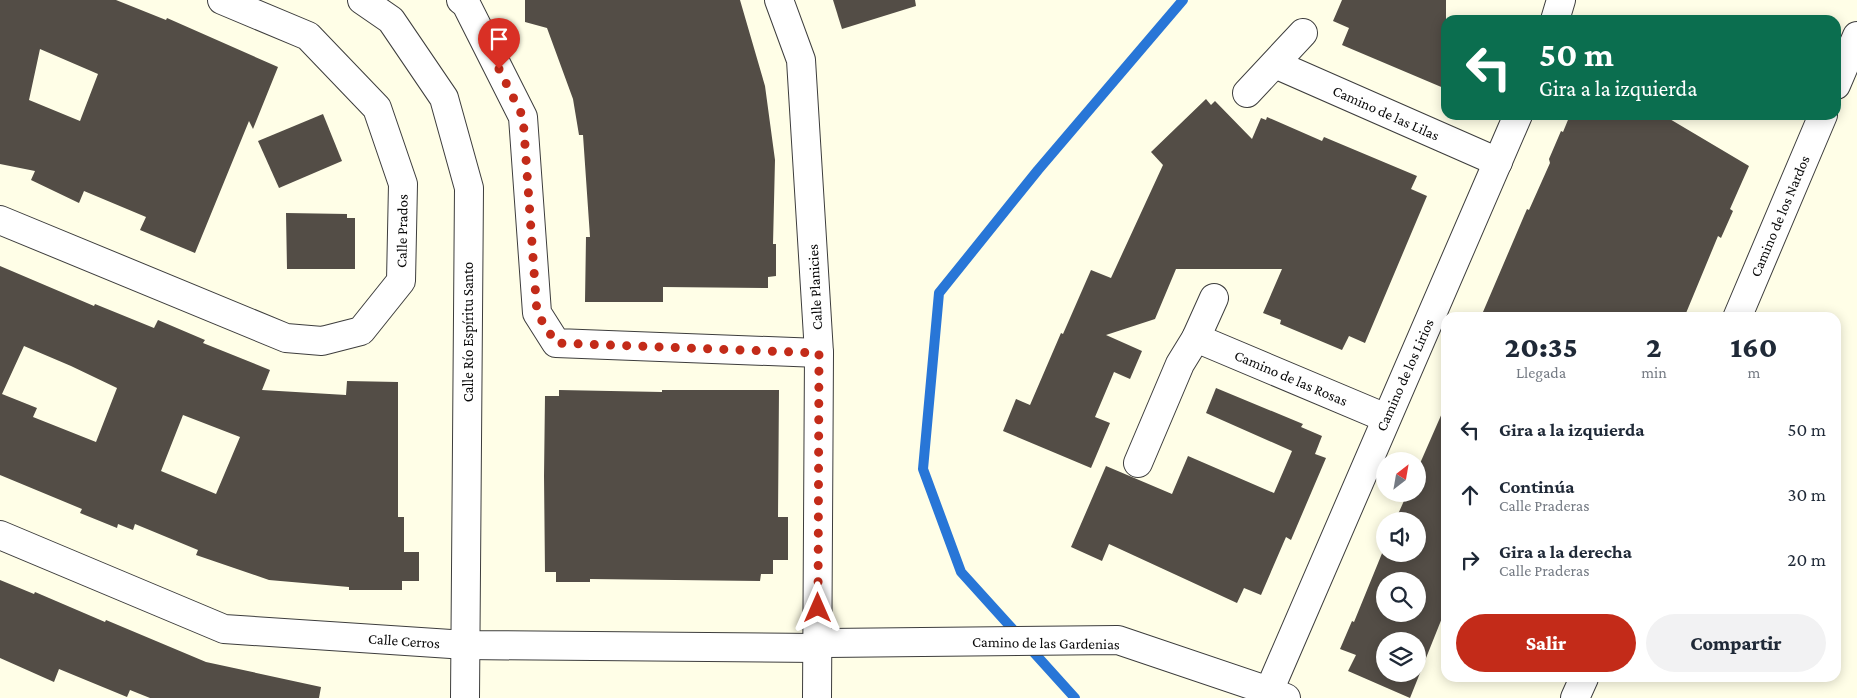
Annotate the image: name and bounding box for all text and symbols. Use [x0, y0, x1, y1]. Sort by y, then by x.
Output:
pin [478, 18, 520, 69]
icon: arrive [485, 25, 513, 53]
icon: left [1456, 35, 1521, 100]
text: 50 m [1539, 35, 1614, 74]
text: Gira a la izquierda [1539, 76, 1697, 101]
street label: Camino de las Lilas [1330, 82, 1442, 144]
street label: Camino de los Nardos [1747, 153, 1813, 279]
street label: Calle Prados [393, 194, 411, 268]
street label: Calle Planicies [805, 244, 825, 330]
street label: Calle Río Espíritu Santo [460, 262, 477, 402]
street label: Camino de los Lirios [1373, 316, 1437, 434]
text: 20:35 [1504, 330, 1578, 363]
text: 2 [1646, 330, 1662, 363]
text: 160 [1730, 330, 1778, 363]
street label: Camino de las Rosas [1232, 347, 1350, 409]
text: Llegada [1516, 364, 1566, 381]
text: min [1641, 364, 1667, 381]
text: m [1747, 364, 1760, 381]
icon: left [1456, 416, 1484, 444]
text: Gira a la izquierda [1499, 419, 1645, 440]
text: 50 m [1787, 419, 1826, 440]
north arrow [1376, 452, 1426, 502]
map controls [1376, 452, 1426, 682]
text: Continúa [1499, 476, 1575, 497]
icon: ahead [1456, 481, 1484, 509]
text: 30 m [1787, 484, 1826, 505]
text: Calle Praderas [1499, 497, 1590, 514]
button: sound [1376, 512, 1426, 562]
text: Gira a la derecha [1499, 541, 1632, 562]
icon: right [1456, 546, 1484, 574]
text: 20 m [1787, 549, 1826, 570]
text: Calle Praderas [1499, 562, 1590, 579]
button: search [1376, 572, 1426, 622]
position arrow [791, 581, 843, 633]
button: Salir [1456, 614, 1636, 672]
button: Compartir [1646, 614, 1826, 672]
street label: Calle Cerros [368, 631, 441, 652]
button: layers [1376, 632, 1426, 682]
street label: Camino de las Gardenias [972, 634, 1120, 652]

